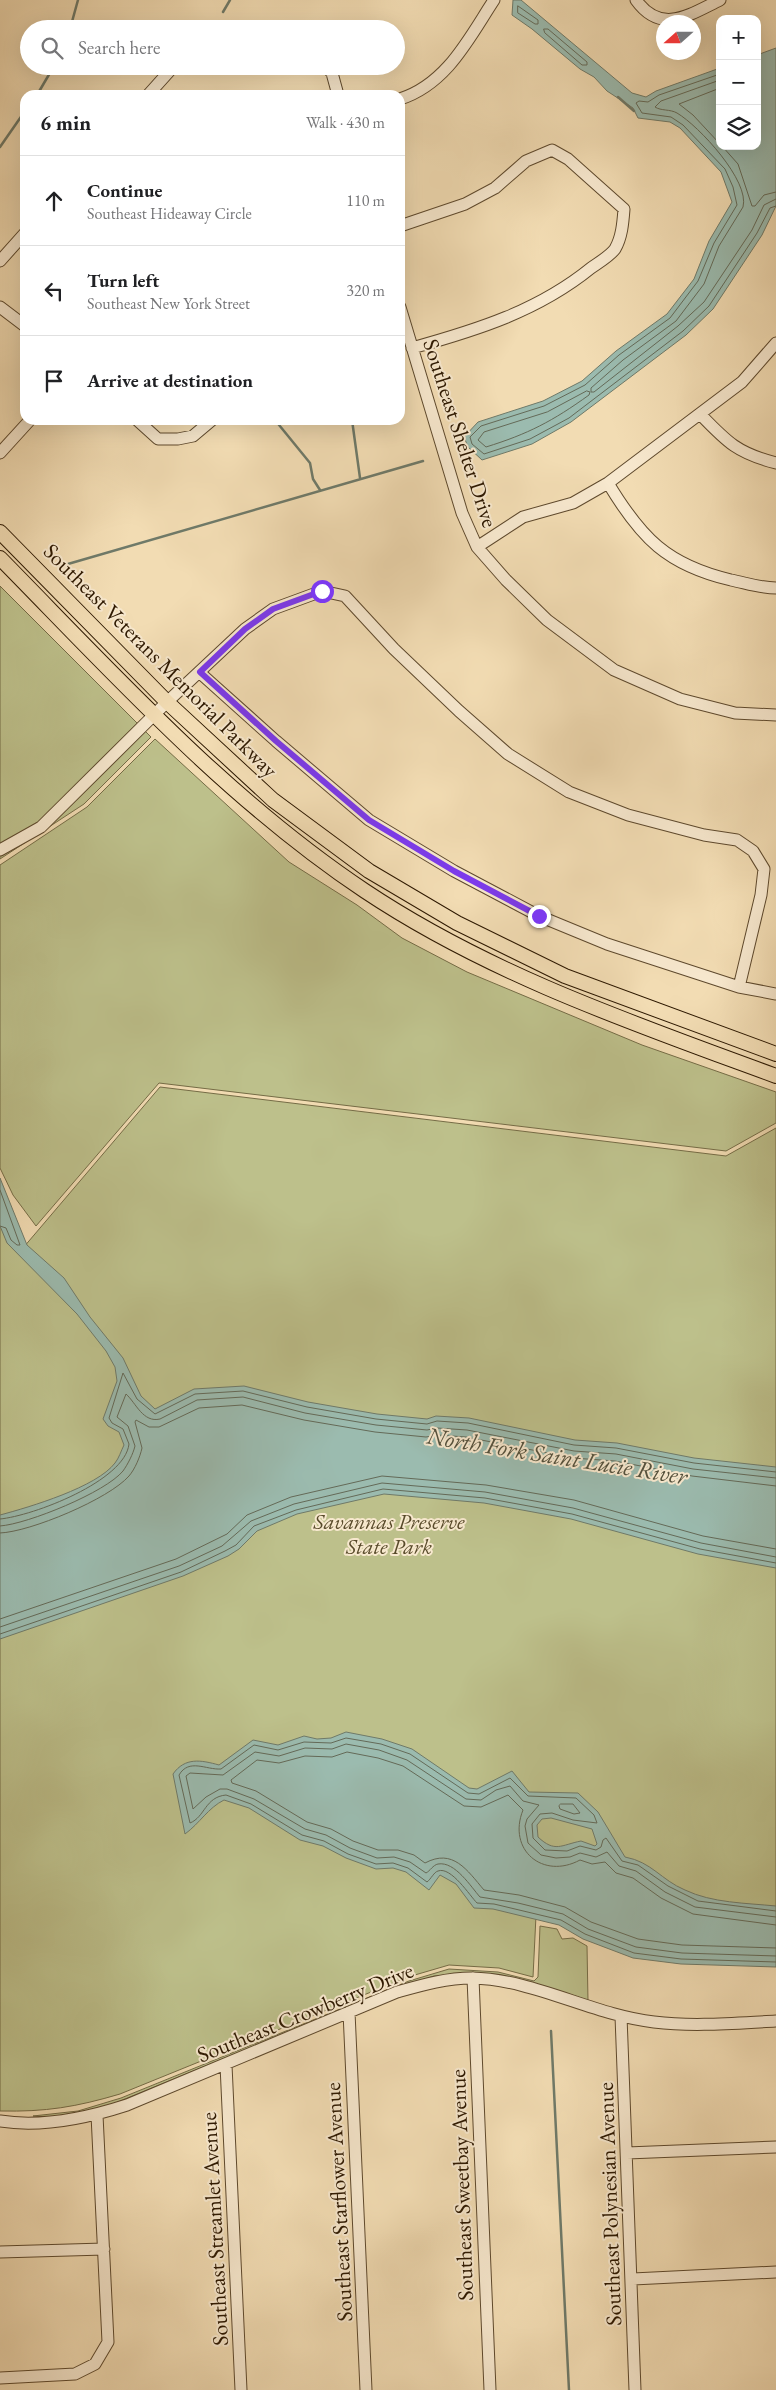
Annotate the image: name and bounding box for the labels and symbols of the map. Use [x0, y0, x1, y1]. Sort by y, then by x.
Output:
north arrow [656, 15, 701, 60]
street label: Southeast Shelter Drive [416, 335, 505, 531]
street label: Southeast Veterans Memorial Parkway [37, 537, 284, 784]
route start [311, 580, 334, 603]
route end [528, 905, 551, 928]
water label: North Fork Saint Lucie River [424, 1419, 691, 1492]
park label: Savannas Preserve State Park [312, 1507, 465, 1561]
street label: Southeast Crowberry Drive [193, 1956, 418, 2069]
street label: Southeast Sweetbay Avenue [443, 2068, 480, 2301]
street label: Southeast Starflower Avenue [318, 2081, 359, 2322]
street label: Southeast Polynesian Avenue [591, 2081, 628, 2326]
street label: Southeast Streamlet Avenue [194, 2111, 235, 2347]

